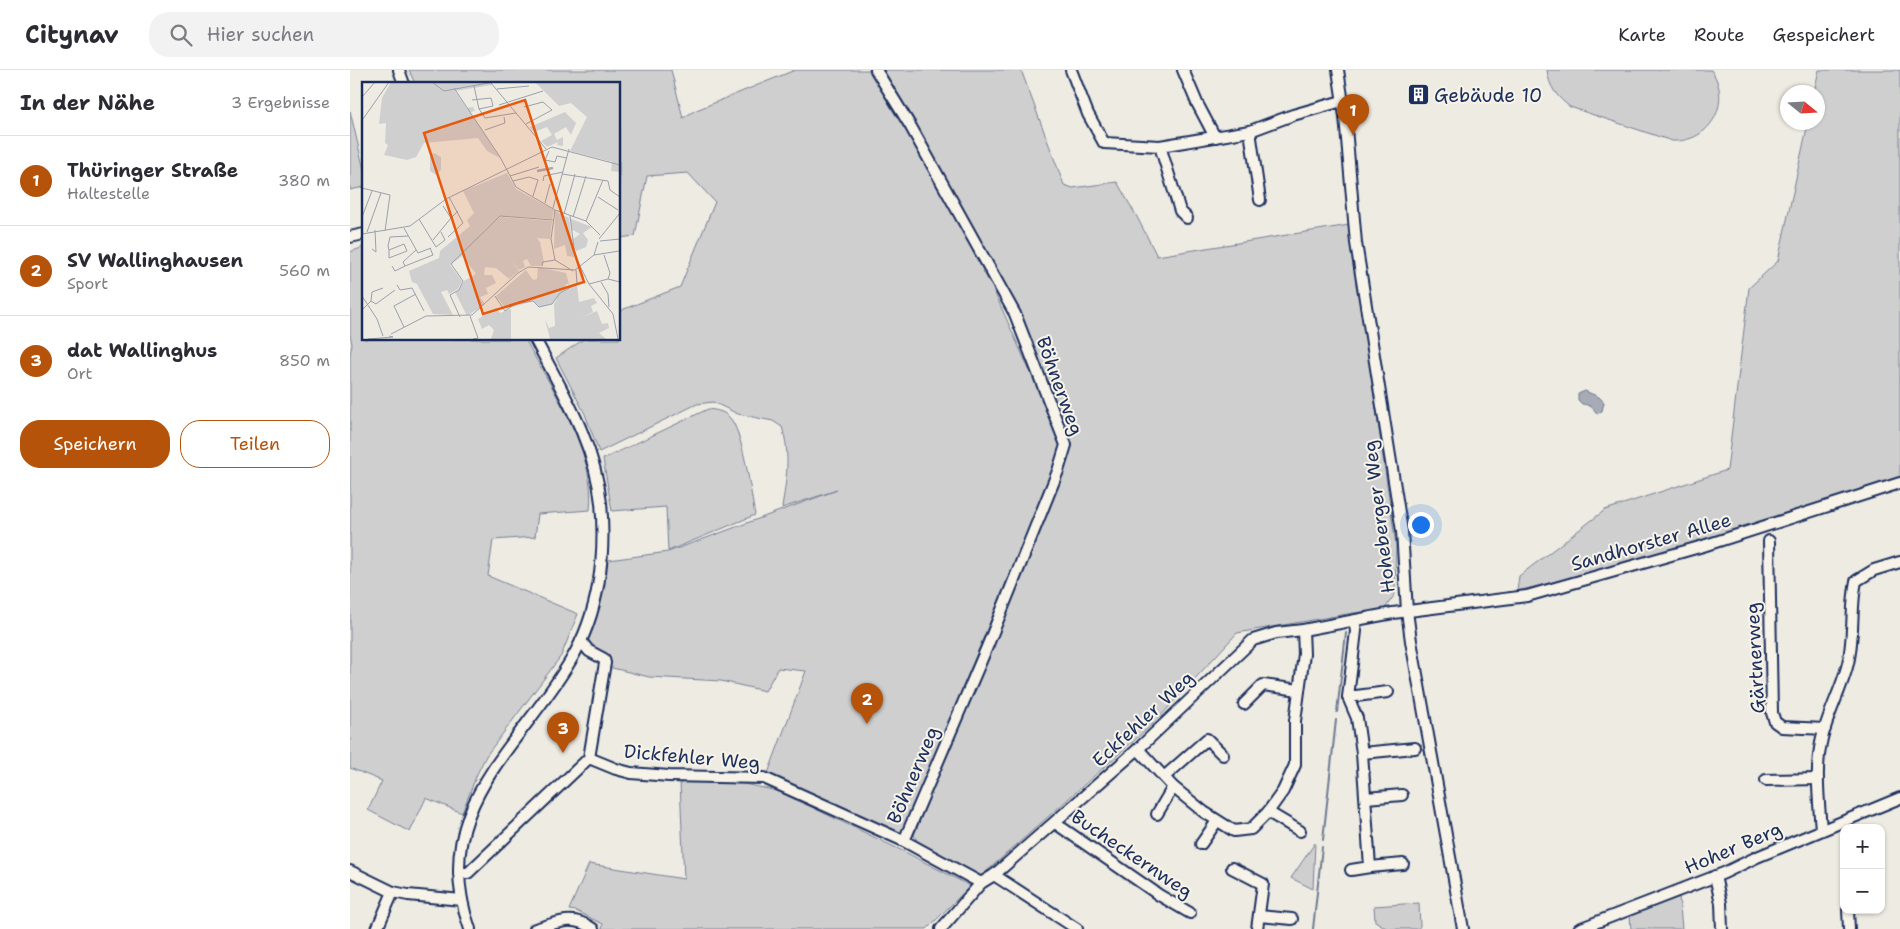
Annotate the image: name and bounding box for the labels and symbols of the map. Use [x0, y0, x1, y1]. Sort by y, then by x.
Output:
inset map [362, 82, 620, 340]
building icon: Gebäude 10 [1406, 83, 1430, 107]
place label: Gebäude 10 [1434, 83, 1542, 108]
north arrow [1780, 85, 1825, 130]
pin: 1 [1337, 94, 1369, 135]
street label: Böhnerweg [1031, 333, 1089, 439]
street label: Hoheberger Weg [1357, 439, 1401, 595]
street label: Sandhorster Allee [1568, 507, 1734, 577]
your location [1408, 512, 1434, 538]
street label: Gärtnerweg [1740, 602, 1770, 714]
street label: Eckfehler Weg [1087, 665, 1199, 773]
pin: 2 [851, 683, 883, 724]
pin: 3 [547, 712, 579, 753]
street label: Böhnerweg [881, 723, 945, 827]
street label: Dickfehler Weg [623, 739, 761, 775]
street label: Bucheckernweg [1066, 804, 1198, 904]
street label: Hoher Berg [1680, 816, 1786, 880]

